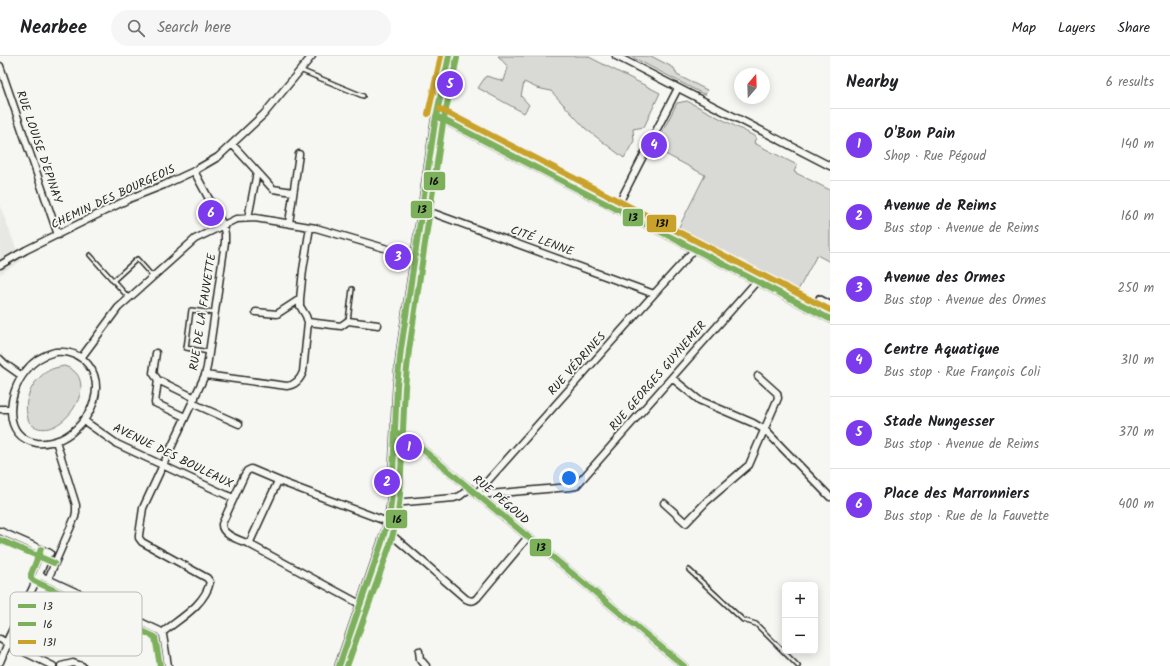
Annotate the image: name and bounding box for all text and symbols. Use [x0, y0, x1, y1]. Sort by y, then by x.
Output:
search box [111, 10, 391, 46]
text: Nearbee [20, 13, 87, 43]
text: Search here [157, 16, 231, 40]
icon: search [125, 17, 147, 39]
text: Map [1012, 17, 1036, 39]
text: Layers [1058, 17, 1096, 39]
text: Share [1118, 17, 1150, 39]
north arrow [734, 68, 770, 104]
pin: 5 [437, 69, 463, 99]
text: Nearby [846, 69, 898, 96]
text: 6 results [1106, 72, 1154, 93]
street label: RUE LOUISE D'EPINAY [11, 88, 68, 207]
text: O'Bon Pain [884, 122, 955, 146]
pin: 4 [641, 130, 667, 160]
text: 1 [857, 134, 861, 155]
text: 140 m [1121, 134, 1154, 155]
text: Shop · Rue Pégoud [884, 146, 986, 167]
street label: CHEMIN DES BOURGEOIS [48, 160, 179, 234]
line badge: 16 [423, 171, 446, 191]
text: 16 [429, 173, 439, 191]
text: Avenue de Reims [884, 194, 997, 218]
pin: 6 [198, 198, 224, 228]
line badge: 13 [410, 200, 433, 219]
text: 13 [417, 201, 427, 219]
text: 2 [855, 206, 863, 227]
text: 160 m [1121, 206, 1154, 227]
line badge: 13 [622, 208, 644, 227]
text: 13 [628, 209, 638, 227]
line badge: 131 [646, 214, 677, 233]
text: 131 [656, 215, 669, 233]
text: Bus stop · Avenue de Reims [884, 218, 1039, 239]
street label: CITÉ LENNE [508, 221, 577, 262]
pin: 3 [385, 242, 411, 272]
street label: RUE DE LA FAUVETTE [184, 251, 222, 372]
text: Avenue des Ormes [884, 266, 1005, 290]
text: 3 [855, 278, 863, 299]
text: 250 m [1117, 278, 1154, 299]
text: Bus stop · Avenue des Ormes [884, 290, 1046, 311]
street label: RUE GEORGES GUYNEMER [605, 317, 711, 435]
street label: RUE VÉDRINES [543, 328, 611, 400]
text: Centre Aquatique [884, 338, 999, 362]
text: 4 [855, 350, 863, 371]
text: 310 m [1120, 350, 1154, 371]
text: Bus stop · Rue François Coli [884, 362, 1040, 383]
text: Stade Nungesser [884, 410, 994, 434]
street label: AVENUE DES BOULEAUX [110, 419, 237, 494]
text: 5 [856, 422, 862, 443]
text: 370 m [1119, 422, 1154, 443]
pin: 1 [396, 432, 422, 462]
text: Bus stop · Avenue de Reims [884, 434, 1039, 455]
pin: 2 [374, 467, 400, 497]
your location [559, 468, 579, 488]
street label: RUE PÉGOUD [468, 470, 534, 530]
text: Place des Marronniers [884, 482, 1029, 506]
text: 6 [855, 494, 863, 515]
text: 400 m [1118, 494, 1154, 515]
text: Bus stop · Rue de la Fauvette [884, 506, 1049, 527]
line badge: 16 [385, 509, 408, 529]
text: 16 [392, 511, 402, 529]
line badge: 13 [529, 538, 552, 557]
text: 13 [536, 539, 546, 557]
map controls [782, 582, 818, 654]
button: + [782, 582, 818, 618]
legend [10, 592, 142, 656]
text: 13 [43, 598, 53, 616]
text: 16 [43, 616, 53, 634]
button: − [782, 618, 818, 654]
text: 131 [43, 634, 56, 652]

